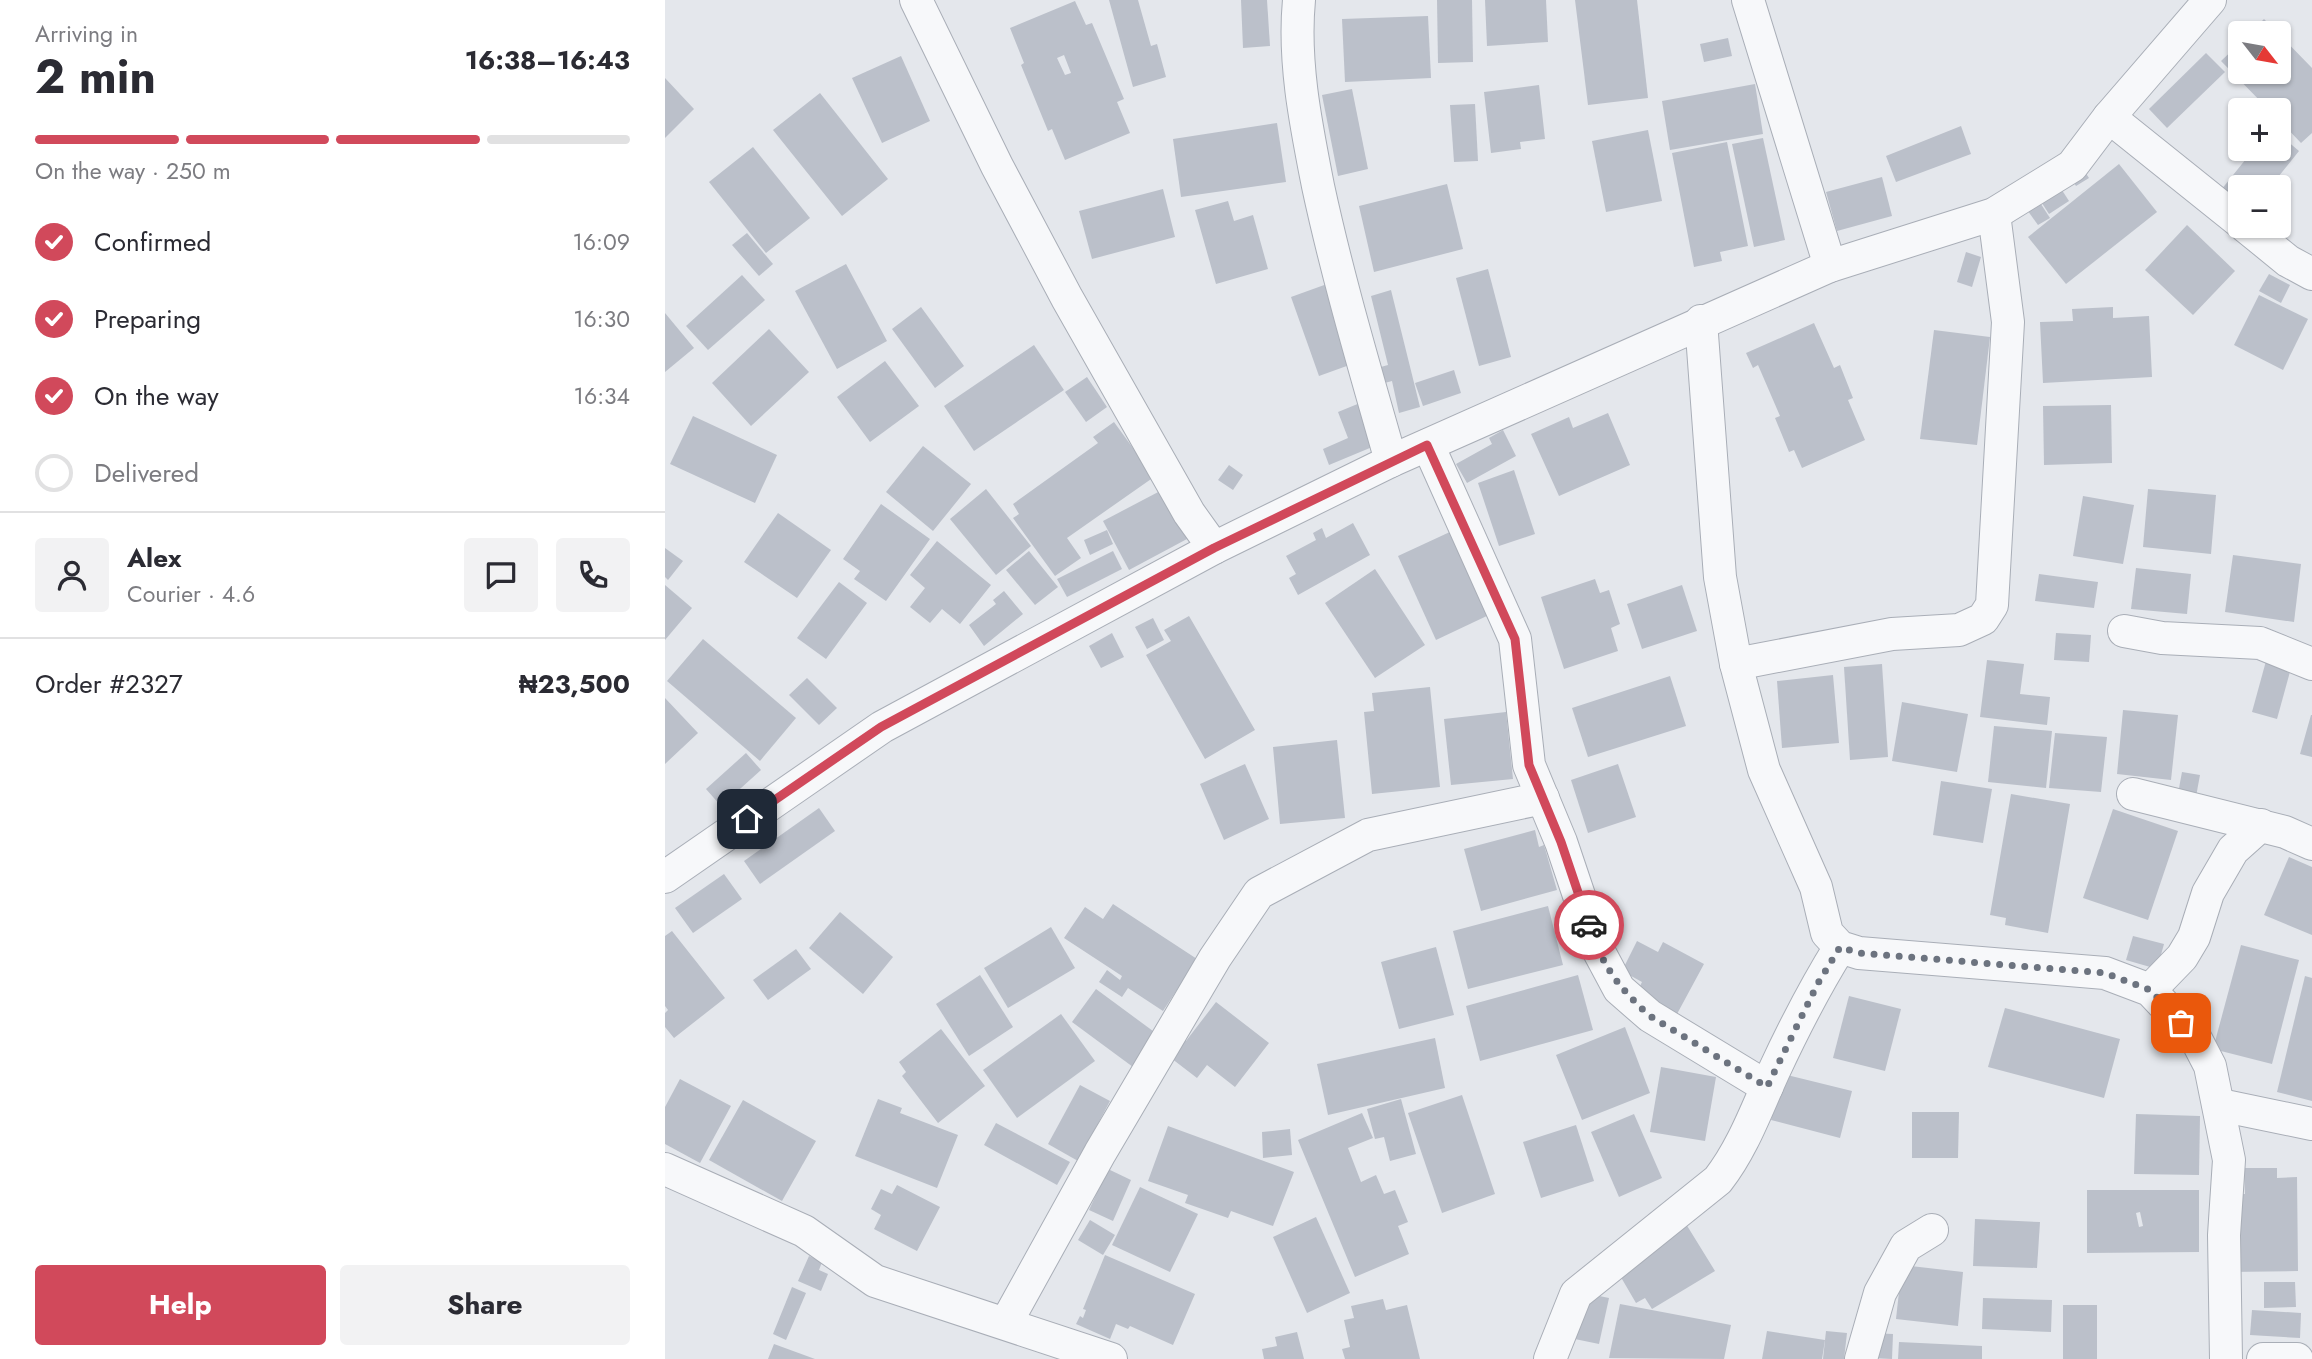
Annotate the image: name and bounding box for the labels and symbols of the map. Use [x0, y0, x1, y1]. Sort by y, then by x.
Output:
north arrow [2228, 21, 2291, 84]
pin [717, 789, 777, 849]
courier [1554, 890, 1624, 960]
pin [2151, 993, 2211, 1053]

